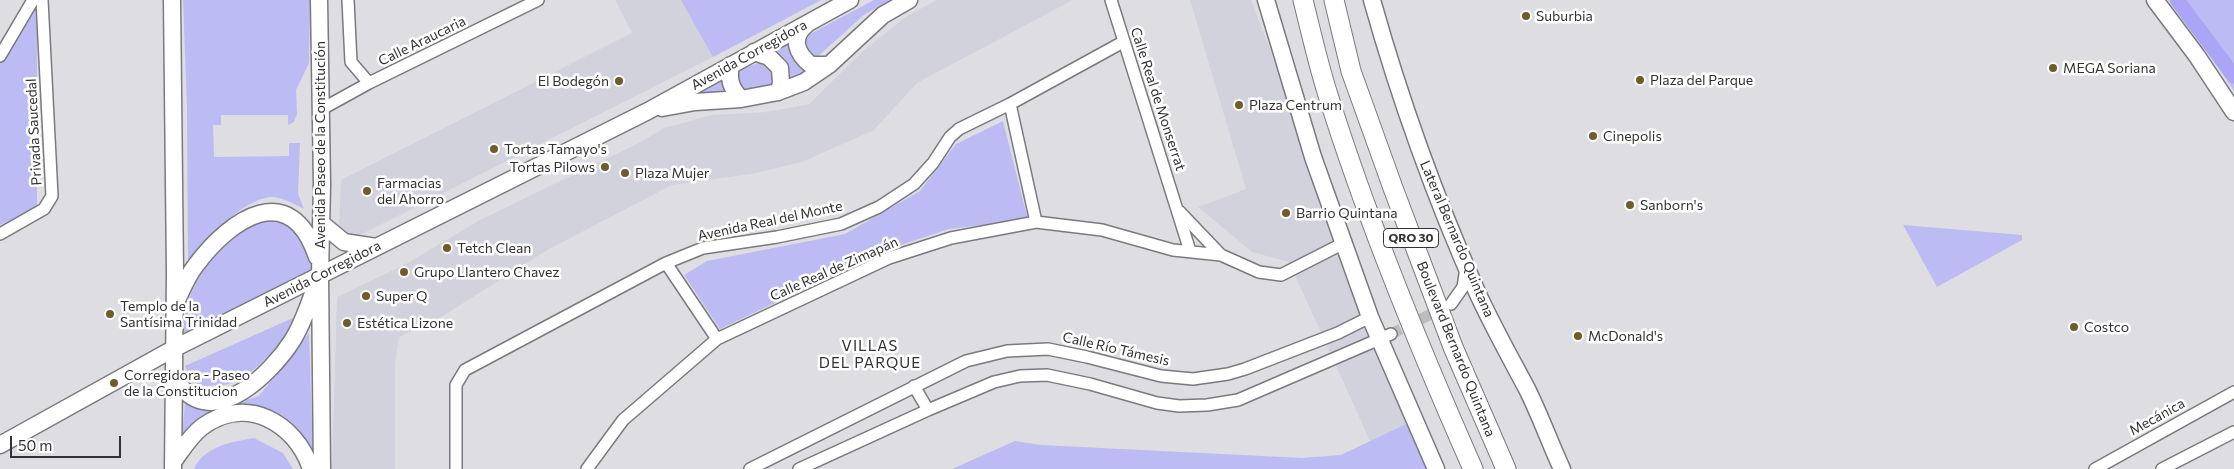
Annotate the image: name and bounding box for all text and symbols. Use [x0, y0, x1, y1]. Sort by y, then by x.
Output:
place label: Suburbia [1536, 8, 1593, 24]
marker: Suburbia [1520, 10, 1532, 22]
street label: Calle Araucaria [376, 13, 468, 69]
street label: Avenida Corregidora [688, 16, 810, 94]
street label: Calle Real de Monserrat [1127, 25, 1189, 173]
street label: Avenida Paseo de la Constitución [312, 41, 328, 249]
place label: MEGA Soriana [2063, 60, 2156, 76]
marker: MEGA Soriana [2047, 62, 2059, 74]
place label: Plaza del Parque [1650, 72, 1753, 88]
place label: El Bodegón [538, 73, 609, 89]
marker: Plaza del Parque [1634, 74, 1646, 86]
marker: El Bodegón [613, 75, 625, 87]
street label: Privada Saucedal [23, 78, 45, 186]
place label: Plaza Centrum [1249, 97, 1342, 113]
marker: Plaza Centrum [1233, 99, 1245, 111]
place label: Cinepolis [1603, 128, 1662, 144]
marker: Cinepolis [1587, 130, 1599, 142]
place label: Tortas Tamayo's [504, 141, 607, 157]
marker: Tortas Tamayo's [488, 143, 500, 155]
street label: Lateral Bernardo Quintana [1416, 158, 1498, 320]
place label: Tortas Pilows [509, 159, 595, 175]
marker: Tortas Pilows [599, 161, 611, 173]
place label: Plaza Mujer [635, 165, 709, 181]
marker: Plaza Mujer [619, 167, 631, 179]
place label: Farmacias del Ahorro [377, 175, 444, 208]
marker: Farmacias del Ahorro [361, 185, 373, 197]
street label: Avenida Real del Monte [696, 197, 844, 245]
place label: Sanborn's [1640, 197, 1703, 213]
marker: Sanborn's [1624, 199, 1636, 211]
place label: Barrio Quintana [1296, 205, 1397, 221]
marker: Barrio Quintana [1280, 207, 1292, 219]
road number: QRO 30 [1384, 228, 1438, 248]
street label: Calle Real de Zimapán [767, 233, 901, 305]
street label: Avenida Corregidora [260, 237, 384, 311]
place label: Tetch Clean [457, 240, 531, 256]
marker: Tetch Clean [441, 242, 453, 254]
street label: Boulevard Bernardo Quintana [1413, 259, 1499, 439]
place label: Grupo Llantero Chavez [414, 264, 559, 280]
marker: Grupo Llantero Chavez [398, 266, 410, 278]
place label: Super Q [376, 288, 427, 304]
marker: Super Q [360, 290, 372, 302]
place label: Templo de la Santísima Trinidad [120, 298, 237, 331]
marker: Templo de la Santísima Trinidad [104, 308, 116, 320]
place label: Estética Lizone [357, 315, 453, 331]
marker: Estética Lizone [341, 317, 353, 329]
place label: Costco [2084, 319, 2129, 335]
marker: Costco [2068, 321, 2080, 333]
place label: McDonald's [1588, 328, 1663, 344]
street label: Calle Río Támesis [1061, 329, 1171, 369]
marker: McDonald's [1572, 330, 1584, 342]
district label: VILLAS DEL PARQUE [818, 337, 922, 372]
place label: Corregidora - Paseo de la Constitucion [124, 367, 250, 400]
marker: Corregidora - Paseo de la Constitucion [108, 377, 120, 389]
street label: Mecánica [2126, 395, 2188, 439]
scale bar [12, 426, 124, 458]
text: 50 m [18, 436, 52, 454]

